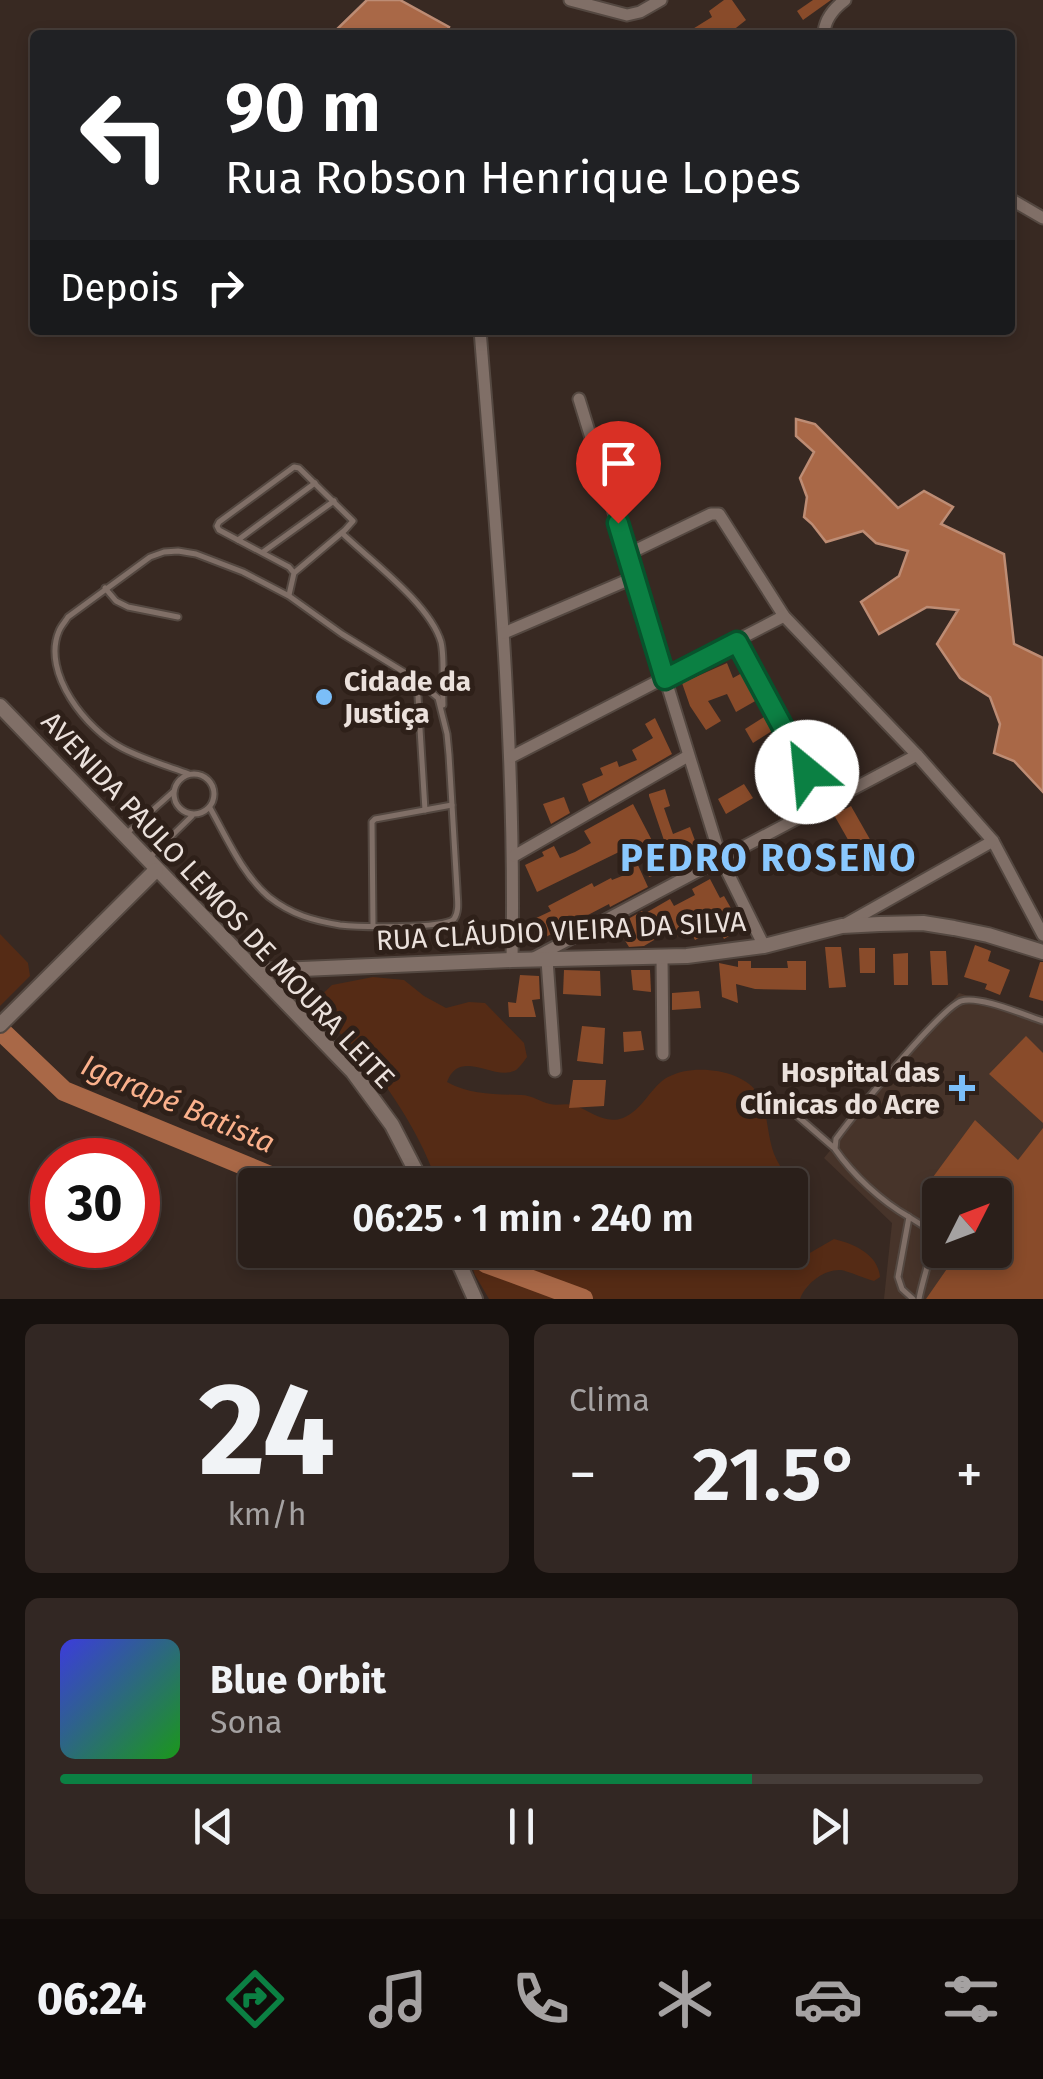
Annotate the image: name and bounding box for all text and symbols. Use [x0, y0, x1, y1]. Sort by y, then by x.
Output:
text: 90 m [225, 66, 381, 150]
icon: left [60, 70, 190, 200]
text: Rua Robson Henrique Lopes [225, 151, 801, 205]
icon: right [198, 260, 253, 315]
text: Depois [60, 265, 178, 311]
pin [576, 421, 661, 524]
icon: arrive [591, 436, 646, 491]
place label: Cidade da Justiça [343, 665, 471, 730]
marker: Cidade da Justiça [313, 686, 335, 708]
street label: AVENIDA PAULO LEMOS DE MOURA LEITE [35, 705, 401, 1095]
position arrow [755, 720, 859, 824]
district label: PEDRO ROSENO [620, 835, 918, 881]
street label: RUA CLÁUDIO VIEIRA DA SILVA [375, 905, 747, 957]
water label: Igarapé Batista [76, 1047, 280, 1161]
place label: Hospital das Clínicas do Acre [740, 1056, 940, 1121]
marker: Hospital das Clínicas do Acre [949, 1075, 975, 1101]
speed limit sign: 30 [30, 1138, 160, 1268]
north arrow [922, 1178, 1012, 1268]
map controls [922, 1178, 1012, 1268]
text: 06:25 · 1 min · 240 m [352, 1195, 694, 1241]
text: 24 [199, 1352, 335, 1508]
text: Clima [569, 1381, 650, 1419]
text: 21.5° [692, 1430, 860, 1520]
text: − [569, 1442, 597, 1508]
text: + [956, 1442, 983, 1508]
text: km/h [227, 1495, 307, 1533]
text: Blue Orbit [210, 1657, 386, 1703]
text: Sona [210, 1703, 282, 1741]
icon: previous [186, 1799, 241, 1854]
icon: pause [494, 1799, 549, 1854]
icon: next [802, 1799, 857, 1854]
icon: directions [220, 1964, 290, 2034]
icon: music [363, 1964, 433, 2034]
icon: phone [506, 1964, 576, 2034]
icon: climate [650, 1964, 720, 2034]
icon: car [793, 1964, 863, 2034]
icon: filters [936, 1964, 1006, 2034]
text: 06:24 [37, 1972, 147, 2026]

